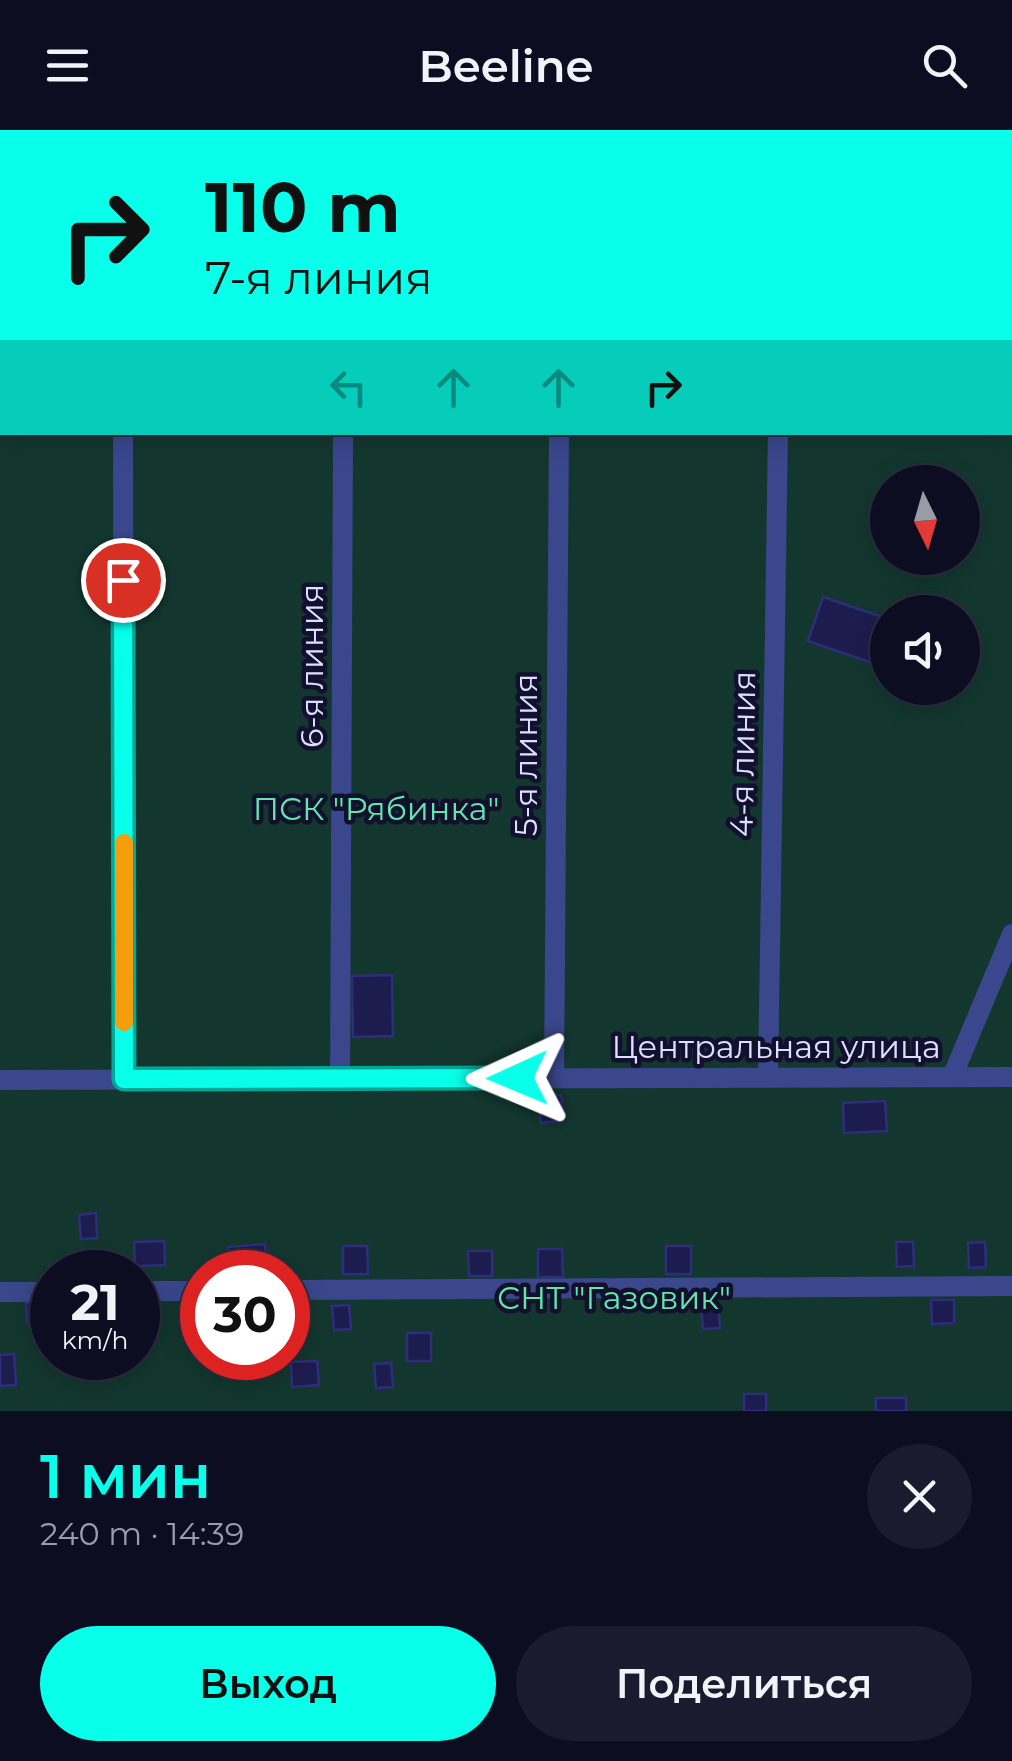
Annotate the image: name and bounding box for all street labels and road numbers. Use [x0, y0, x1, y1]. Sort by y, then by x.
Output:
street label: 6-я линия [292, 584, 331, 748]
street label: 4-я линия [722, 671, 763, 837]
street label: 5-я линия [506, 674, 545, 836]
street label: Центральная улица [611, 1027, 941, 1066]

